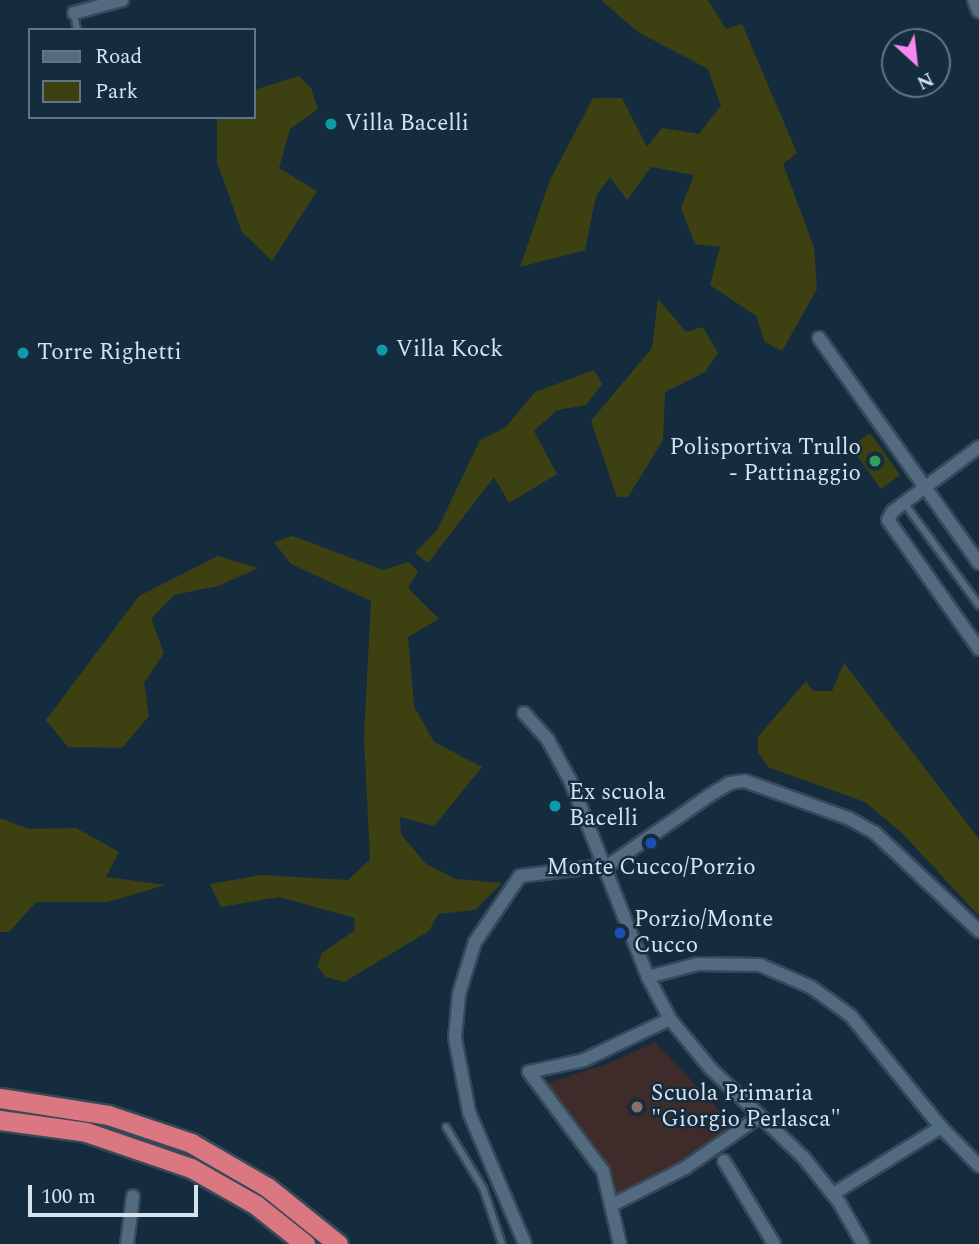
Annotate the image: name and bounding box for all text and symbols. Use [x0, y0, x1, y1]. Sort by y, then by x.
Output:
legend [28, 28, 256, 119]
north arrow [881, 28, 951, 98]
text: Road [95, 41, 142, 73]
text: N [911, 64, 938, 97]
text: Park [95, 76, 138, 108]
place label: Villa Bacelli [345, 110, 469, 138]
marker: Villa Bacelli [323, 116, 339, 132]
place label: Villa Kock [396, 336, 503, 364]
place label: Torre Righetti [37, 339, 182, 367]
marker: Villa Kock [374, 342, 390, 358]
marker: Torre Righetti [15, 345, 31, 361]
place label: Polisportiva Trullo - Pattinaggio [670, 434, 861, 488]
marker: Polisportiva Trullo - Pattinaggio [867, 453, 883, 469]
place label: Ex scuola Bacelli [569, 779, 665, 833]
marker: Ex scuola Bacelli [547, 798, 563, 814]
marker: Monte Cucco/Porzio [643, 835, 659, 851]
place label: Monte Cucco/Porzio [546, 854, 756, 882]
place label: Porzio/Monte Cucco [634, 906, 773, 960]
marker: Porzio/Monte Cucco [612, 925, 628, 941]
place label: Scuola Primaria "Giorgio Perlasca" [651, 1080, 841, 1134]
marker: Scuola Primaria "Giorgio Perlasca" [629, 1099, 645, 1115]
scale bar [32, 1170, 201, 1214]
text: 100 m [41, 1181, 96, 1213]

